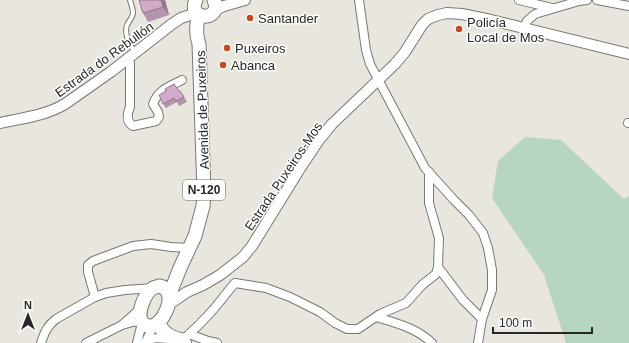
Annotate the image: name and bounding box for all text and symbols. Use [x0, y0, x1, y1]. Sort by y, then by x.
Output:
place label: Santander [258, 11, 319, 26]
marker: Santander [245, 13, 255, 23]
place label: Policía Local de Mos [467, 15, 545, 45]
street label: Estrada do Rebullón [52, 19, 156, 100]
marker: Policía Local de Mos [454, 24, 464, 34]
place label: Puxeiros [235, 41, 286, 56]
marker: Puxeiros [222, 43, 232, 53]
street label: Avenida de Puxeiros [193, 50, 212, 170]
place label: Abanca [231, 58, 276, 73]
marker: Abanca [218, 60, 228, 70]
street label: Estrada Puxeiros-Mos [241, 119, 326, 233]
road number: N-120 [183, 180, 225, 200]
north arrow [8, 295, 48, 335]
text: N [24, 299, 32, 311]
scale bar [493, 309, 592, 335]
text: 100 m [499, 316, 532, 330]

